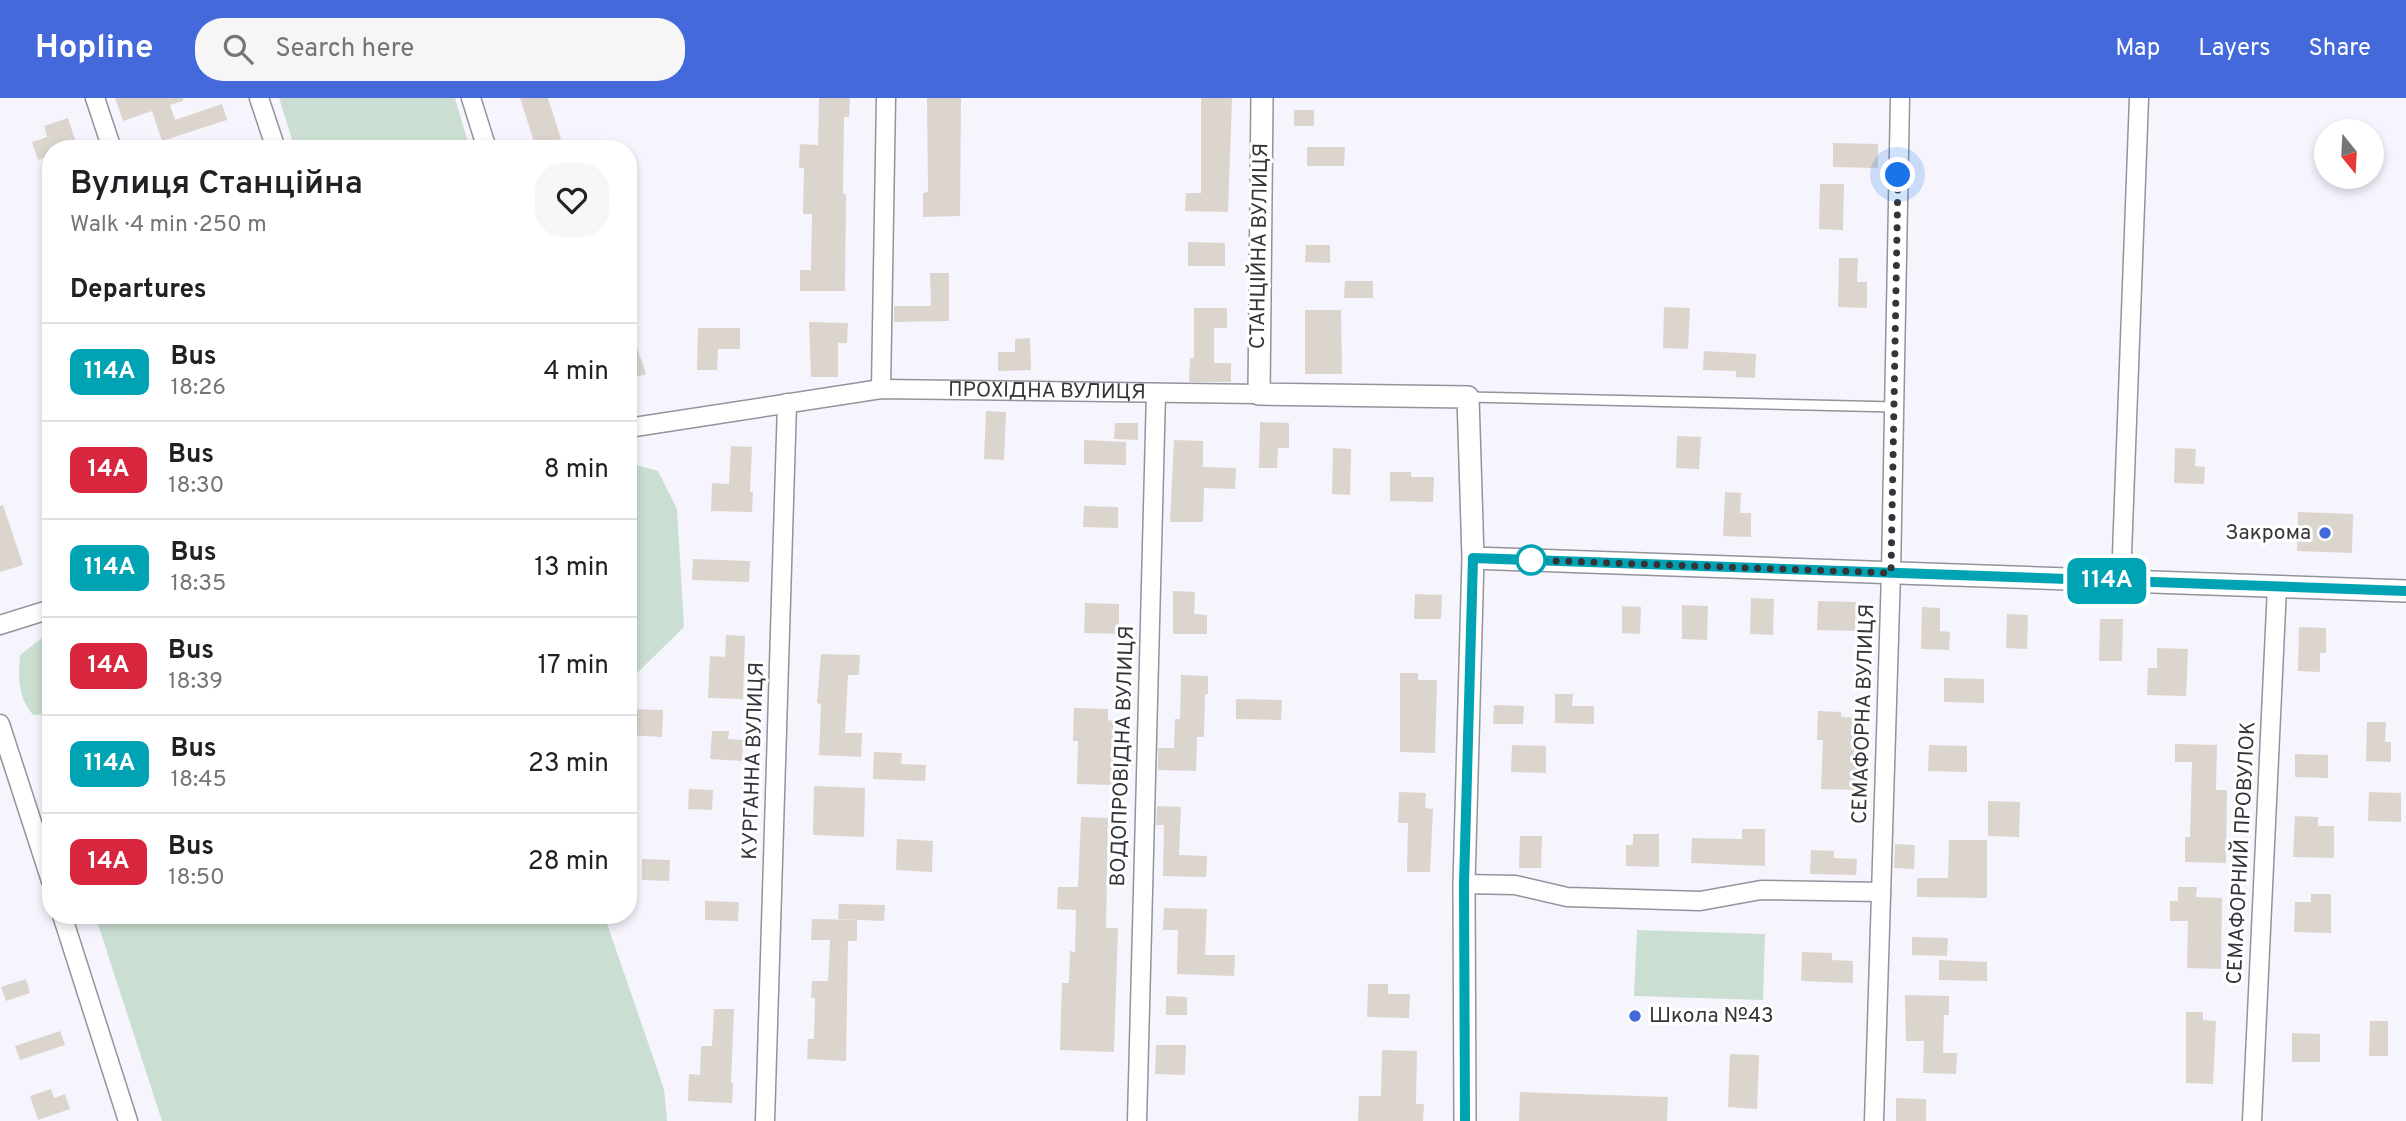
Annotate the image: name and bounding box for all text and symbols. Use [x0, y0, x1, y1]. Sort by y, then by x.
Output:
search box [195, 18, 685, 81]
text: Hopline [35, 28, 153, 70]
icon: search [219, 30, 257, 68]
text: Search here [275, 33, 414, 66]
text: Map [2115, 34, 2160, 64]
text: Layers [2198, 34, 2270, 64]
text: Share [2308, 34, 2371, 64]
north arrow [2314, 119, 2384, 189]
map controls [2314, 119, 2384, 189]
street label: СТАНЦІЙНА ВУЛИЦЯ [1244, 143, 1275, 349]
your location [1880, 157, 1915, 192]
button: heart [535, 163, 609, 237]
text: Вулиця Станційна [70, 164, 363, 206]
text: Walk · 4 min · 250 m [70, 211, 267, 240]
text: Departures [70, 274, 207, 307]
text: Bus [170, 341, 217, 374]
text: 4 min [543, 356, 609, 389]
text: 114А [84, 357, 135, 387]
text: 18:26 [170, 374, 226, 403]
street label: ПРОХІДНА ВУЛИЦЯ [948, 376, 1146, 406]
text: Bus [168, 439, 214, 472]
text: 8 min [544, 454, 609, 487]
text: 14А [88, 455, 129, 485]
text: 18:30 [168, 472, 224, 501]
place label: Закрома [2225, 520, 2311, 547]
marker: Закрома [2317, 525, 2333, 541]
text: Bus [170, 537, 217, 570]
unlabelled marker [1516, 545, 1546, 575]
text: 13 min [534, 552, 609, 585]
text: 114А [84, 553, 135, 583]
line badge: 114А [2058, 558, 2156, 604]
text: 114А [2081, 566, 2133, 596]
text: 18:35 [170, 570, 226, 599]
street label: СЕМАФОРНА ВУЛИЦЯ [1847, 603, 1881, 825]
street label: ВОДОПРОВІДНА ВУЛИЦЯ [1105, 625, 1141, 887]
text: Bus [168, 635, 214, 668]
text: 17 min [537, 650, 609, 683]
text: 14А [88, 651, 129, 681]
street label: КУРГАННА ВУЛИЦЯ [737, 662, 771, 860]
text: 18:39 [168, 668, 223, 697]
street label: СЕМАФОРНИЙ ПРОВУЛОК [2221, 721, 2262, 985]
text: Bus [170, 733, 217, 766]
text: 23 min [528, 748, 609, 781]
text: 114А [84, 749, 135, 779]
text: 18:45 [170, 766, 227, 795]
text: Bus [168, 831, 214, 864]
text: 28 min [528, 846, 609, 879]
text: 14А [88, 847, 129, 877]
text: 18:50 [168, 864, 225, 893]
place label: Школа №43 [1649, 1003, 1774, 1030]
marker: Школа №43 [1627, 1008, 1643, 1024]

